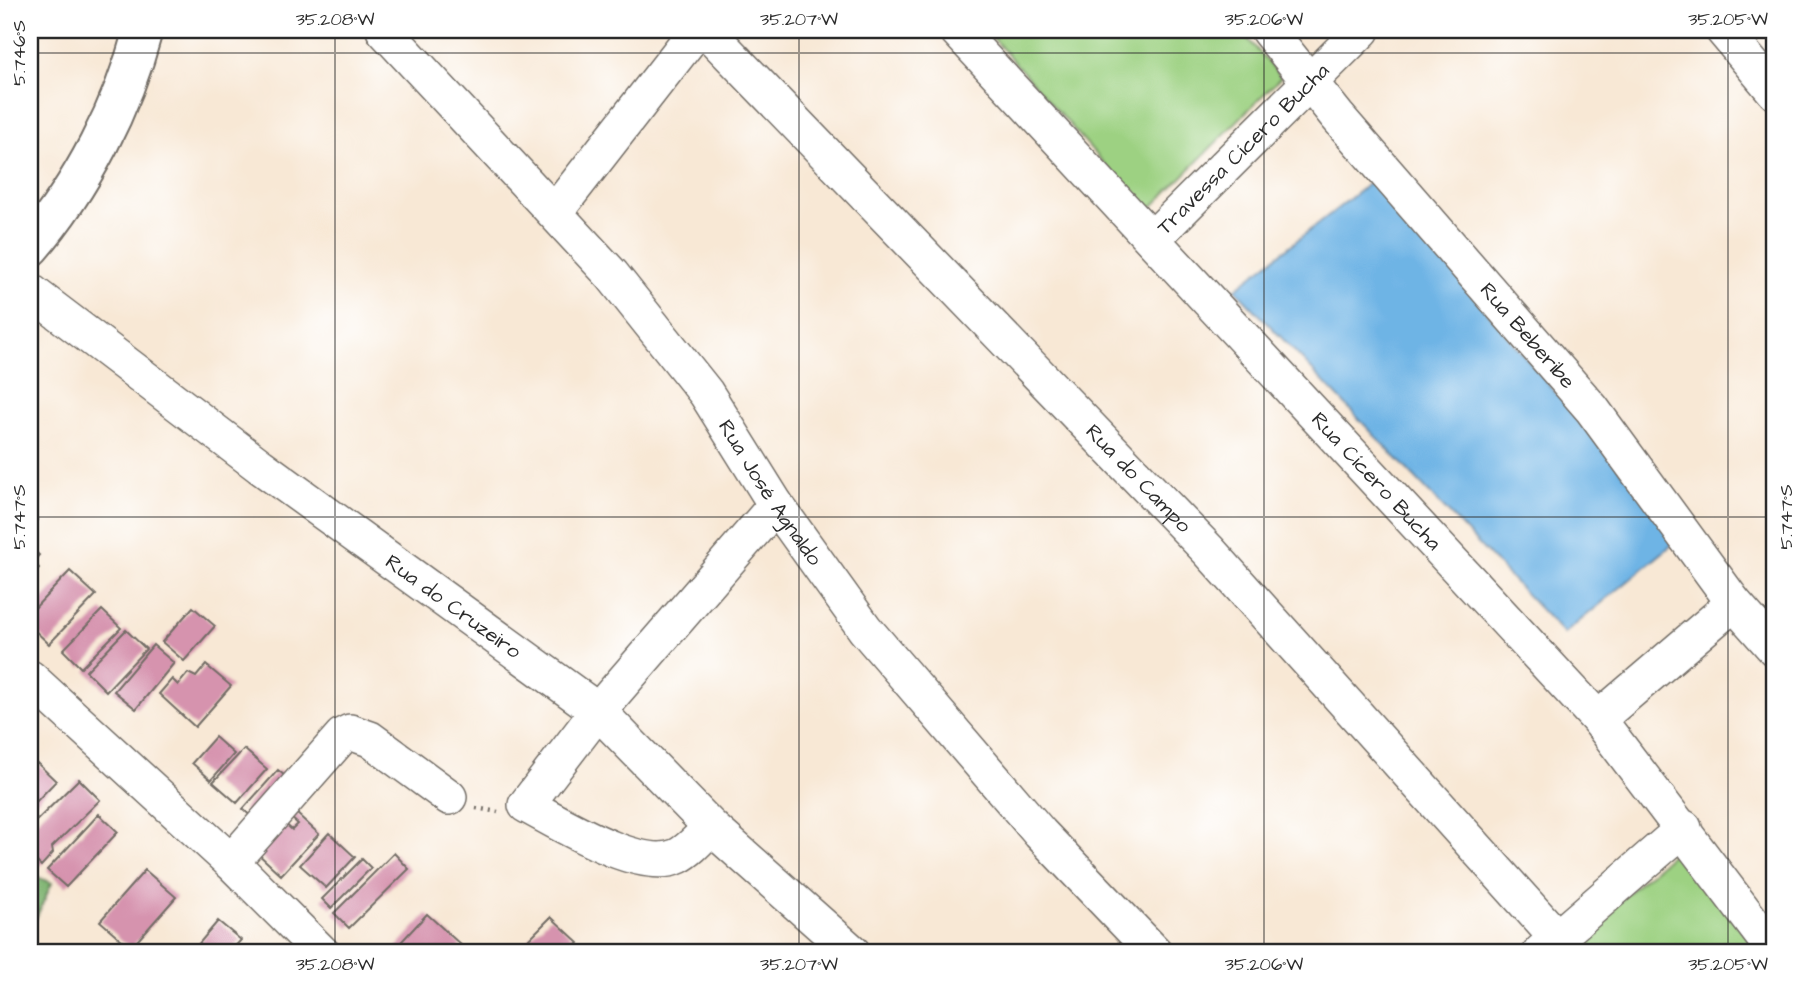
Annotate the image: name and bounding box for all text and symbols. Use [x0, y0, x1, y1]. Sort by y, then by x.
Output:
text: 35.208°W [296, 7, 374, 32]
text: 35.207°W [760, 7, 838, 32]
text: 35.206°W [1225, 7, 1303, 32]
text: 35.205°W [1688, 7, 1768, 32]
text: 5.746°S [7, 20, 32, 86]
street label: Travessa Cícero Bucha [1150, 56, 1336, 241]
street label: Rua Beberibe [1474, 276, 1582, 395]
street label: Rua Cícero Bucha [1305, 405, 1448, 557]
street label: Rua José Agnaldo [712, 414, 829, 571]
street label: Rua do Campo [1079, 417, 1198, 539]
text: 5.747°S [7, 484, 32, 550]
text: 5.747°S [1774, 484, 1799, 550]
street label: Rua do Cruzeiro [380, 547, 527, 665]
text: 35.208°W [296, 952, 374, 977]
text: 35.207°W [760, 952, 838, 977]
text: 35.206°W [1225, 952, 1303, 977]
text: 35.205°W [1688, 952, 1768, 977]

